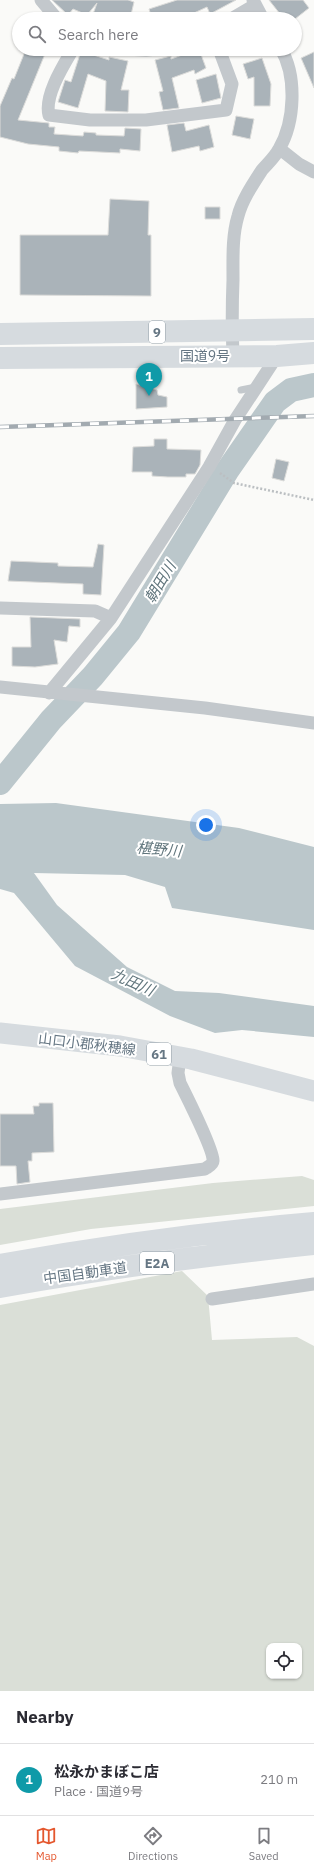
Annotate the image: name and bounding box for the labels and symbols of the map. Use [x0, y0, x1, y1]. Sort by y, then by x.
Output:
road number: 9 [149, 321, 165, 343]
street label: 国道9号 [180, 347, 230, 365]
pin: 1 [136, 363, 162, 396]
water label: 朝田川 [140, 556, 181, 606]
your location [196, 815, 216, 835]
water label: 椹野川 [136, 838, 184, 861]
water label: 九田川 [109, 964, 159, 1001]
street label: 山口小郡秋穂線 [37, 1029, 137, 1059]
road number: 61 [147, 1043, 171, 1065]
road number: E2A [140, 1252, 174, 1274]
street label: 中国自動車道 [42, 1258, 128, 1288]

